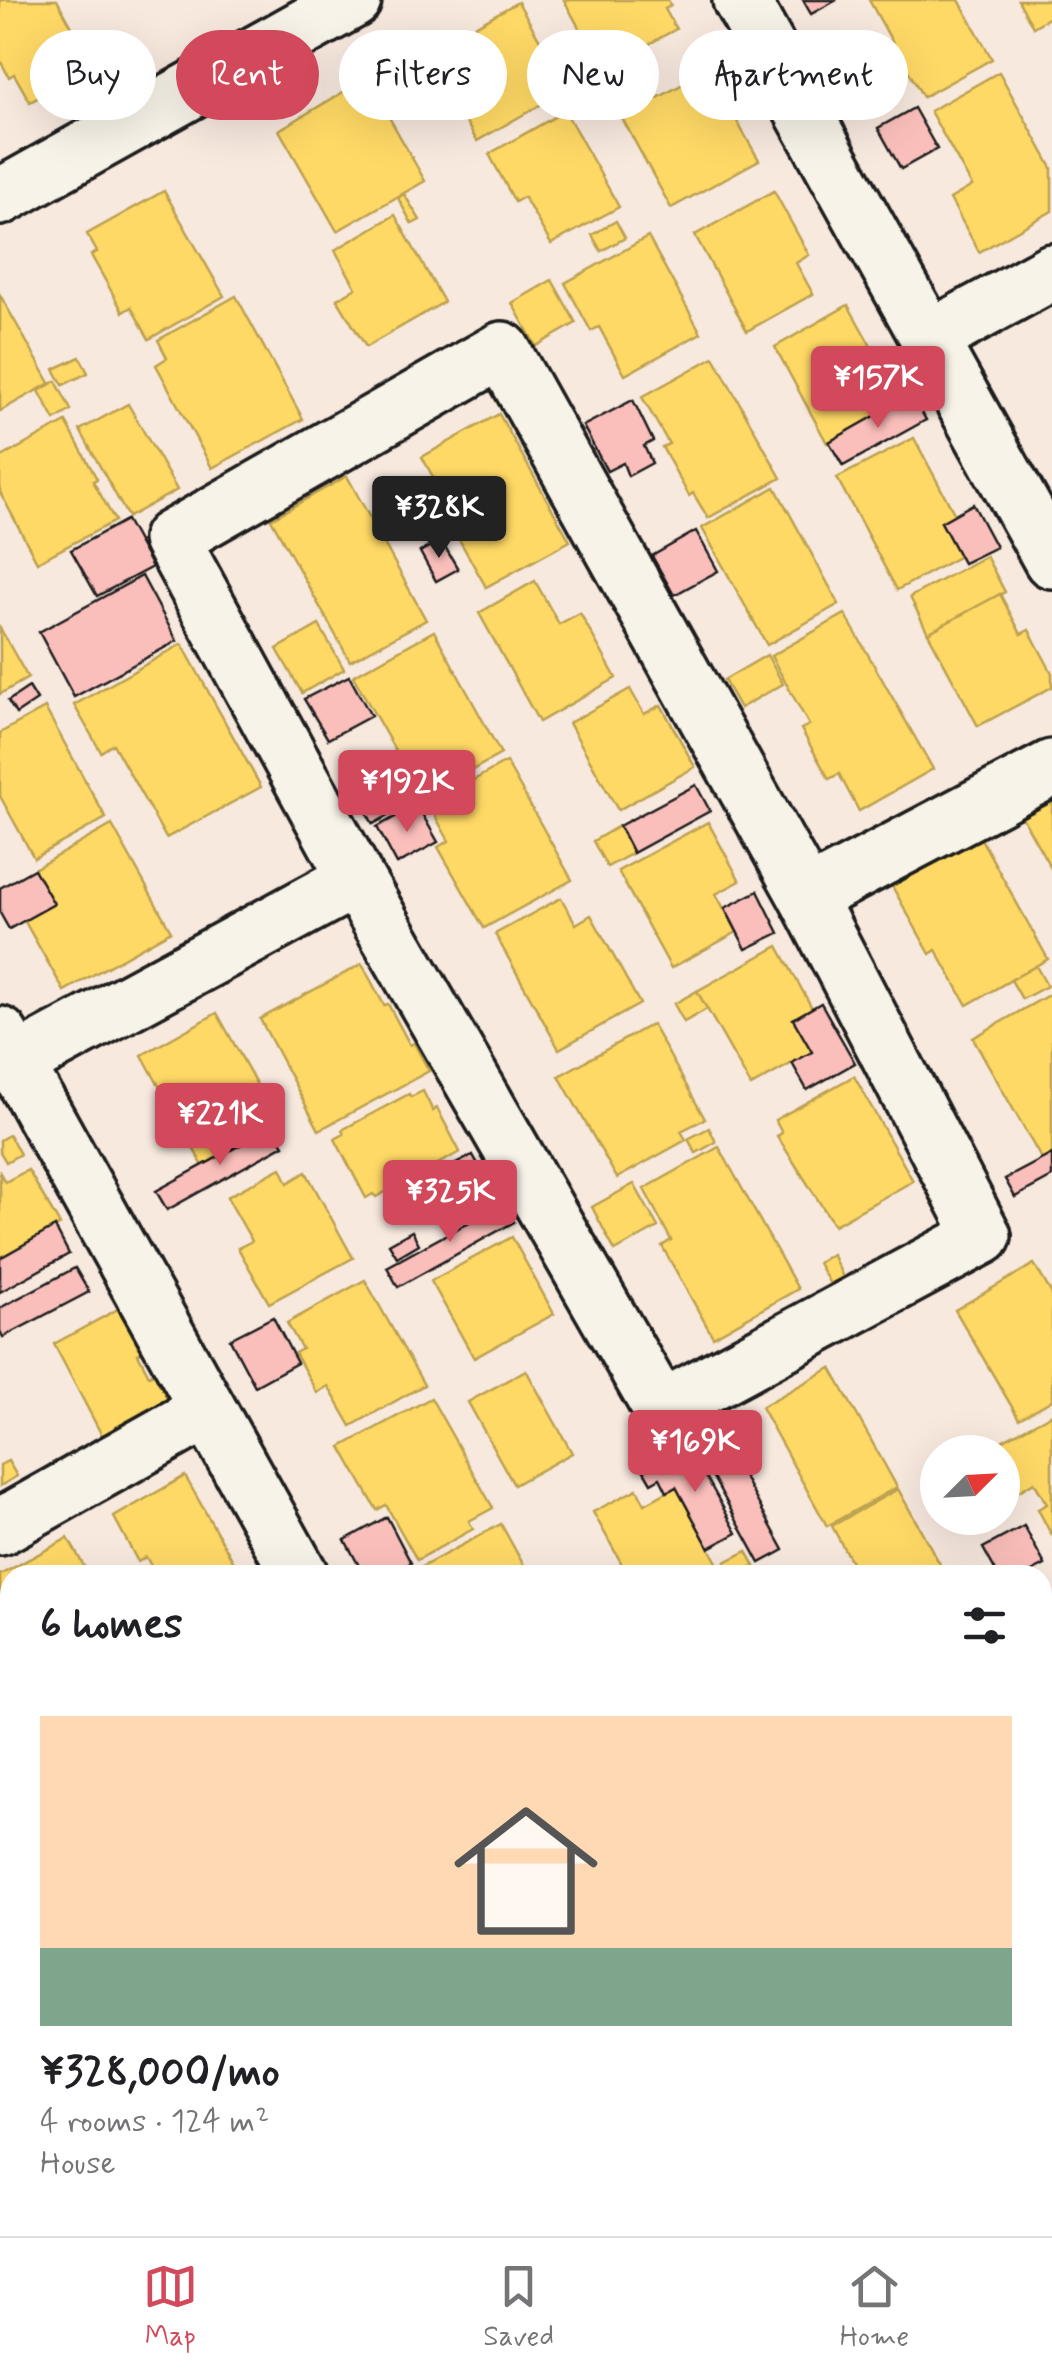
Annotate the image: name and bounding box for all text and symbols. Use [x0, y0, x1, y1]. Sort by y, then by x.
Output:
chip: Buy [30, 30, 156, 120]
chip: Rent [176, 30, 319, 120]
chip: Filters [339, 30, 507, 120]
chip: New [527, 30, 659, 120]
chip: Apartment [679, 30, 908, 120]
pin: ¥157K [808, 346, 948, 431]
text: ¥157K [833, 357, 923, 399]
pin: ¥328K [369, 476, 509, 561]
text: ¥328K [394, 487, 484, 529]
pin: ¥192K [337, 750, 477, 835]
text: ¥192K [360, 761, 454, 803]
pin: ¥221K [150, 1083, 290, 1168]
text: ¥221K [177, 1094, 263, 1136]
pin: ¥325K [380, 1160, 520, 1245]
text: ¥325K [405, 1171, 495, 1213]
pin: ¥169K [625, 1410, 765, 1495]
text: ¥169K [650, 1421, 740, 1463]
north arrow [920, 1435, 1020, 1535]
map controls [920, 1435, 1020, 1535]
text: 6 homes [40, 1598, 183, 1653]
icon: filters [957, 1598, 1012, 1653]
icon: home [436, 1781, 616, 1961]
text: ¥328,000/mo [40, 2046, 280, 2101]
text: 4 rooms · 124 m² [40, 2101, 269, 2143]
text: House [40, 2143, 116, 2185]
tab: Map [143, 2259, 198, 2356]
tab: Saved [483, 2259, 554, 2356]
tab: Home [840, 2259, 909, 2356]

